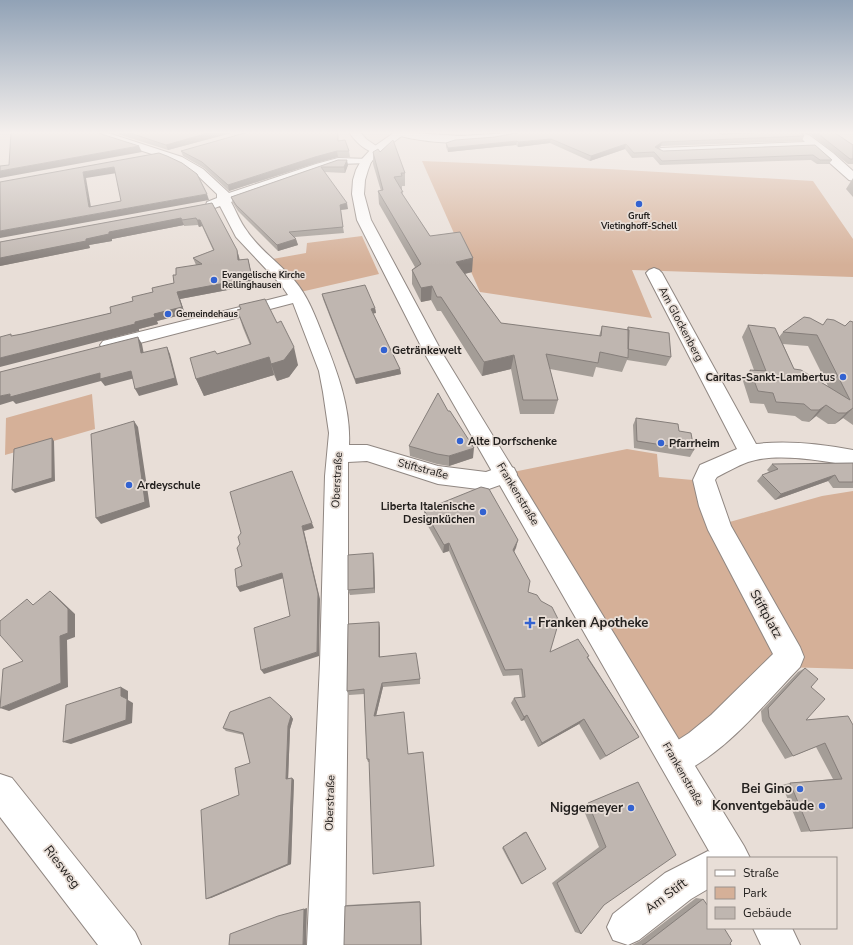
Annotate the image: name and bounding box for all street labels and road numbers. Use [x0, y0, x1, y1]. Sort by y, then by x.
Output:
street label: Am Glockenberg [655, 284, 707, 364]
street label: Oberstraße [328, 452, 346, 508]
street label: Stiftstraße [396, 455, 450, 483]
street label: Frankenstraße [493, 460, 543, 528]
street label: Stiftplatz [745, 586, 787, 642]
street label: Frankenstraße [659, 740, 707, 809]
street label: Oberstraße [322, 775, 338, 831]
street label: Riesweg [39, 842, 85, 892]
street label: Am Stift [641, 874, 691, 918]

